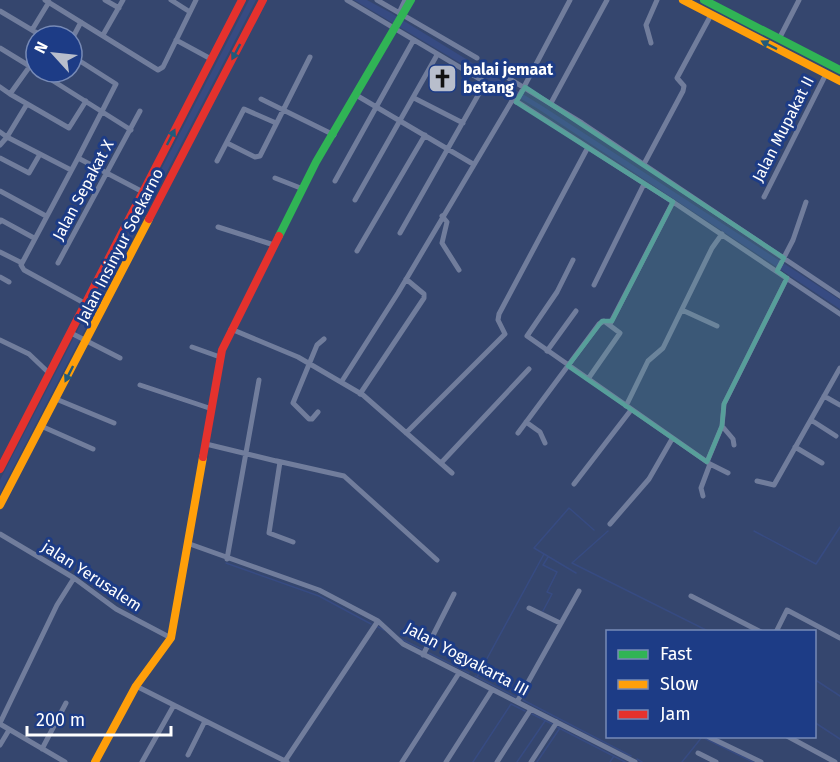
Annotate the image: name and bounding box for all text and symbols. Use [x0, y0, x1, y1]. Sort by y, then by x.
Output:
north arrow [24, 24, 84, 84]
text: N [30, 38, 52, 56]
one-way arrow [761, 40, 778, 50]
one-way arrow [231, 43, 241, 60]
place label: balai jemaat betang [463, 60, 554, 97]
church icon: balai jemaat betang [426, 62, 458, 94]
street label: Jalan Mupakat II [748, 73, 818, 185]
one-way arrow [166, 129, 176, 146]
street label: Jalan Sepakat X [49, 136, 118, 244]
street label: Jalan Insinyur Soekarno [73, 165, 167, 327]
one-way arrow [64, 365, 74, 383]
street label: jalan Yerusalem [38, 536, 145, 615]
street label: Jalan Yogyakarta III [402, 618, 532, 700]
legend [606, 630, 816, 738]
text: Fast [660, 643, 693, 665]
text: Slow [660, 673, 699, 695]
scale bar [27, 699, 171, 737]
text: Jam [660, 703, 691, 725]
text: 200 m [36, 709, 85, 731]

